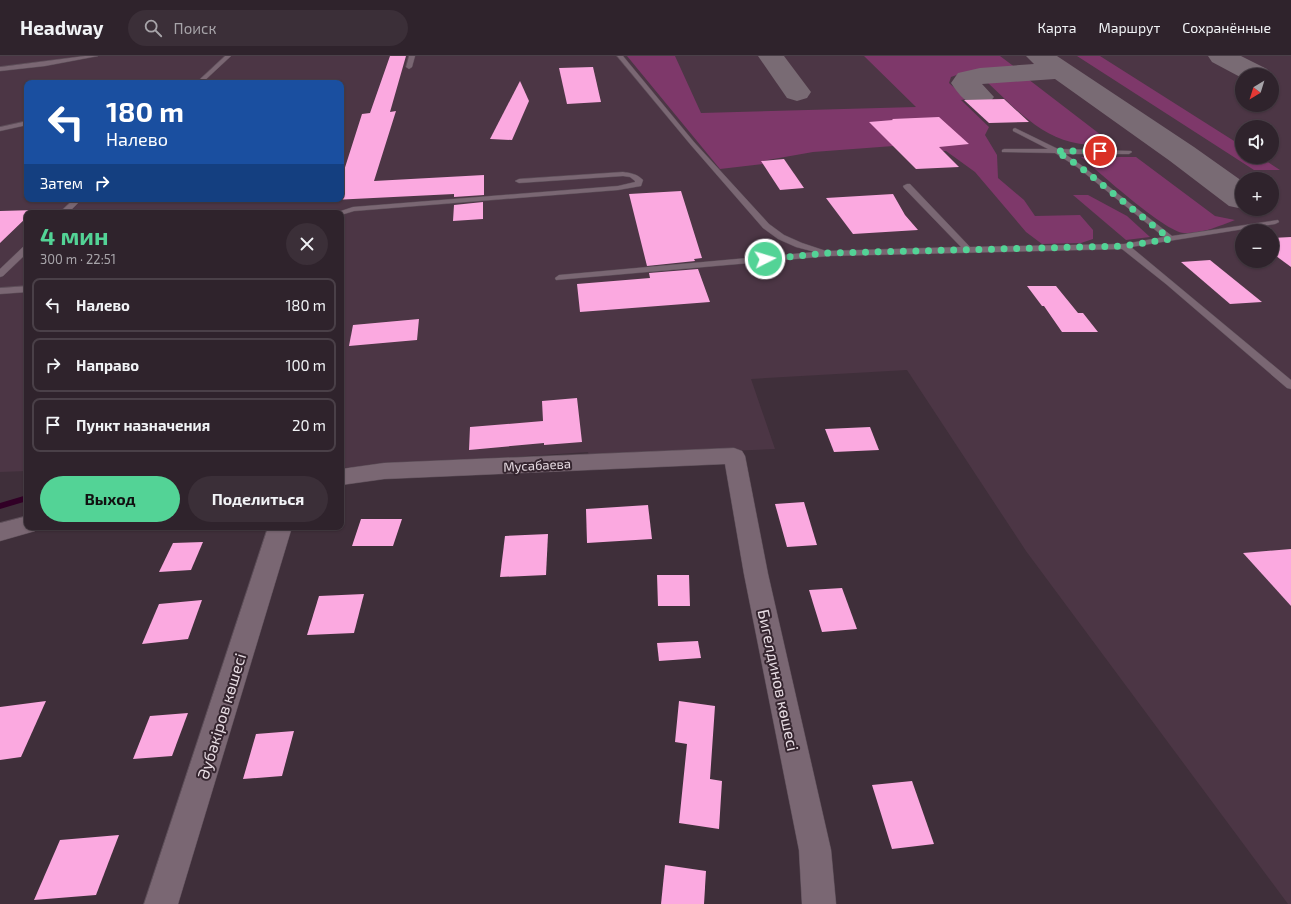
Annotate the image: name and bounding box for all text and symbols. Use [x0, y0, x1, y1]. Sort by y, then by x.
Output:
search box [128, 10, 408, 46]
text: Headway [20, 16, 104, 39]
icon: search [142, 17, 164, 39]
text: Поиск [174, 19, 216, 37]
text: Карта [1038, 19, 1076, 36]
text: Маршрут [1098, 19, 1160, 36]
text: Сохранённые [1182, 19, 1271, 36]
north arrow [1235, 68, 1279, 112]
map controls [1235, 68, 1279, 268]
text: 180 m [106, 94, 184, 128]
icon: left [40, 96, 92, 148]
button: sound [1235, 120, 1279, 164]
text: Налево [106, 128, 168, 150]
pin [1083, 134, 1117, 168]
icon: arrive [1089, 140, 1111, 162]
icon: right [91, 172, 113, 194]
button: + [1235, 172, 1279, 216]
text: Затем [40, 174, 83, 192]
text: 4 мин [40, 221, 108, 250]
button: close [286, 223, 328, 265]
button: − [1235, 224, 1279, 268]
position arrow [744, 238, 786, 280]
text: 300 m · 22:51 [40, 251, 116, 267]
icon: left [42, 294, 64, 316]
text: Налево [76, 296, 130, 314]
text: 180 m [285, 296, 326, 314]
icon: right [42, 354, 64, 376]
text: Направо [76, 356, 139, 374]
text: 100 m [285, 356, 326, 374]
icon: arrive [42, 414, 64, 436]
text: Пункт назначения [76, 416, 210, 434]
text: 20 m [292, 416, 326, 434]
street label: Мусабаева [503, 455, 571, 475]
button: Выход [40, 476, 180, 522]
button: Поделиться [188, 476, 328, 522]
street label: Бигелдинов көшесі [755, 607, 803, 753]
street label: Әубәкіров көшесі [193, 651, 250, 782]

